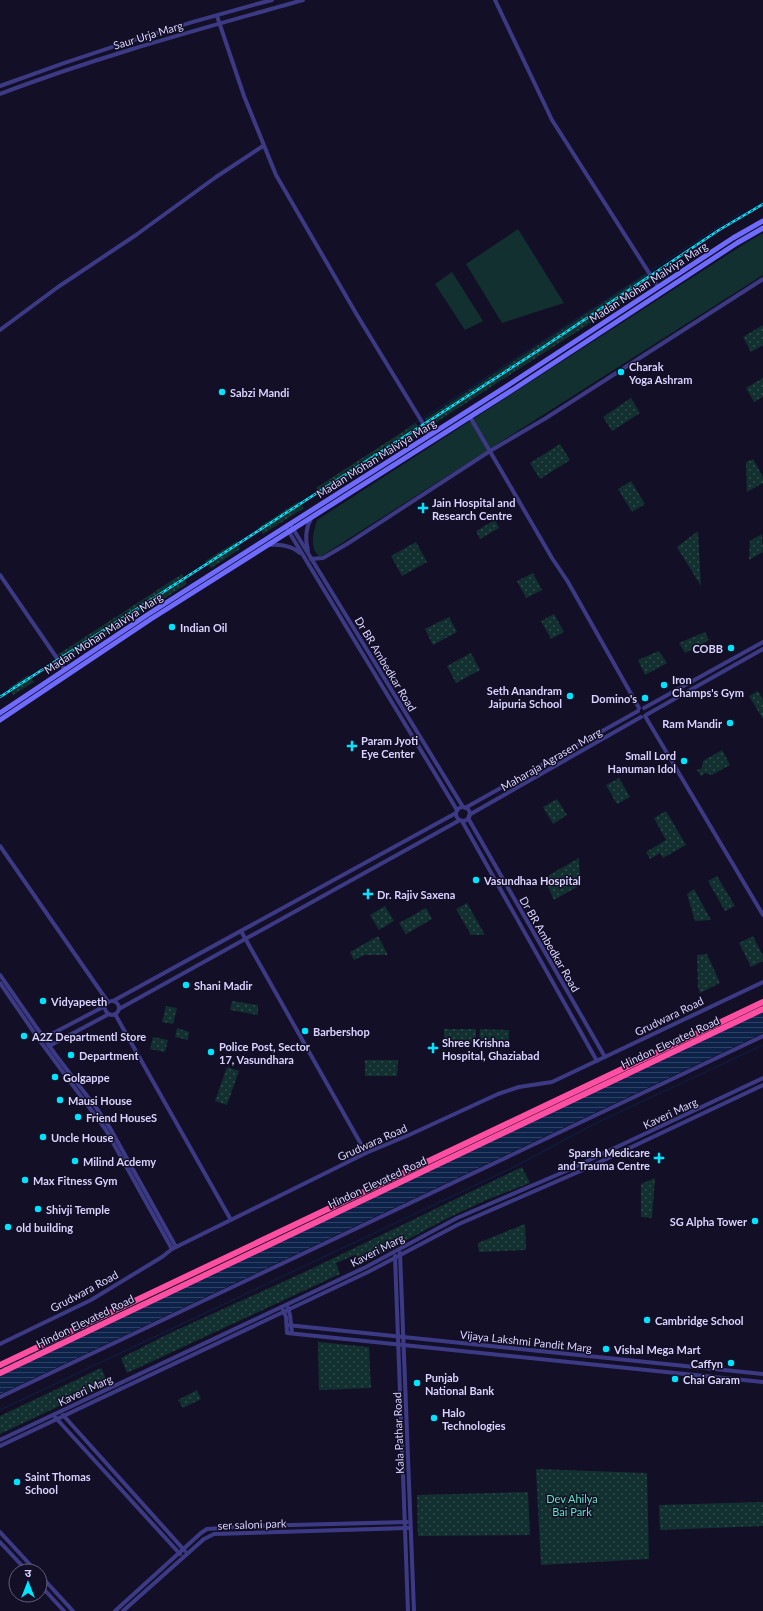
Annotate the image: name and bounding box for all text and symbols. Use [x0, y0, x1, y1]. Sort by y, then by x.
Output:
street label: Saur Urja Marg [112, 18, 185, 52]
street label: Madan Mohan Malviya Marg [586, 239, 710, 325]
place label: Charak Yoga Ashram [628, 360, 692, 386]
marker: Charak Yoga Ashram [616, 367, 626, 377]
place label: Sabzi Mandi [230, 386, 290, 399]
marker: Sabzi Mandi [217, 387, 227, 397]
street label: Madan Mohan Malviya Marg [314, 416, 438, 500]
place label: Jain Hospital and Research Centre [432, 496, 515, 522]
marker: Jain Hospital and Research Centre [417, 502, 429, 514]
street label: Madan Mohan Malviya Marg [41, 590, 165, 676]
street label: Dr BR Ambedkar Road [353, 614, 419, 714]
place label: Indian Oil [180, 621, 227, 634]
marker: Indian Oil [167, 622, 177, 632]
place label: COBB [693, 642, 723, 655]
marker: COBB [726, 643, 736, 653]
place label: Iron Champs's Gym [672, 673, 744, 699]
marker: Iron Champs's Gym [659, 680, 669, 690]
place label: Seth Anandram Jaipuria School [487, 684, 562, 710]
marker: Seth Anandram Jaipuria School [565, 691, 575, 701]
place label: Domino's [591, 692, 637, 705]
marker: Domino's [640, 693, 650, 703]
place label: Ram Mandir [662, 717, 723, 730]
marker: Ram Mandir [725, 718, 735, 728]
street label: Maharaja Agrasen Marg [498, 725, 604, 793]
place label: Param Jyoti Eye Center [361, 734, 418, 760]
marker: Param Jyoti Eye Center [346, 740, 358, 752]
place label: Small Lord Hanuman Idol [608, 749, 676, 775]
marker: Small Lord Hanuman Idol [679, 756, 689, 766]
place label: Vasundhaa Hospital [483, 874, 581, 887]
marker: Vasundhaa Hospital [471, 875, 481, 885]
marker: Dr. Rajiv Saxena [362, 888, 374, 900]
place label: Dr. Rajiv Saxena [377, 888, 455, 901]
street label: Dr BR Ambedkar Road [517, 894, 583, 994]
place label: Shani Madir [194, 979, 253, 992]
marker: Shani Madir [181, 980, 191, 990]
street label: Grudwara Road [632, 994, 706, 1038]
place label: Vidyapeeth [50, 995, 107, 1008]
marker: Vidyapeeth [38, 996, 48, 1006]
street label: Hindon Elevated Road [619, 1013, 721, 1071]
place label: Barbershop [313, 1025, 370, 1038]
marker: Barbershop [300, 1026, 310, 1036]
place label: A2Z Departmentl Store [31, 1030, 146, 1043]
marker: A2Z Departmentl Store [19, 1031, 29, 1041]
place label: Shree Krishna Hospital, Ghaziabad [442, 1036, 539, 1062]
place label: Police Post, Sector 17, Vasundhara [219, 1040, 311, 1066]
marker: Shree Krishna Hospital, Ghaziabad [427, 1042, 439, 1054]
marker: Police Post, Sector 17, Vasundhara [206, 1047, 216, 1057]
place label: Department [79, 1049, 139, 1062]
marker: Department [66, 1050, 76, 1060]
place label: Golgappe [63, 1071, 110, 1084]
marker: Golgappe [50, 1072, 60, 1082]
place label: Mausi House [68, 1094, 132, 1107]
marker: Mausi House [55, 1095, 65, 1105]
street label: Kaveri Marg [641, 1095, 700, 1131]
place label: Friend HouseS [86, 1111, 157, 1124]
marker: Friend HouseS [73, 1112, 83, 1122]
street label: Grudwara Road [335, 1121, 409, 1163]
place label: Uncle House [51, 1131, 113, 1144]
marker: Uncle House [38, 1132, 48, 1142]
place label: Sparsh Medicare and Trauma Centre [558, 1146, 650, 1172]
marker: Sparsh Medicare and Trauma Centre [653, 1152, 665, 1164]
street label: Hindon Elevated Road [326, 1153, 428, 1211]
place label: Milind Acdemy [83, 1155, 156, 1168]
marker: Milind Acdemy [70, 1156, 80, 1166]
place label: Max Fitness Gym [33, 1174, 118, 1187]
marker: Max Fitness Gym [20, 1175, 30, 1185]
place label: Shivji Temple [46, 1203, 110, 1216]
marker: Shivji Temple [33, 1204, 43, 1214]
place label: SG Alpha Tower [670, 1215, 748, 1228]
marker: SG Alpha Tower [750, 1216, 760, 1226]
place label: old building [16, 1221, 73, 1234]
marker: old building [3, 1222, 13, 1232]
street label: Kaveri Marg [348, 1231, 406, 1269]
street label: Grudwara Road [48, 1268, 120, 1314]
street label: Hindon Elevated Road [34, 1292, 136, 1350]
place label: Cambridge School [655, 1314, 744, 1327]
marker: Cambridge School [642, 1315, 652, 1325]
street label: Vijaya Lakshmi Pandit Marg [459, 1328, 593, 1354]
place label: Vishal Mega Mart [613, 1343, 702, 1356]
marker: Vishal Mega Mart [601, 1344, 611, 1354]
place label: Caffyn [691, 1357, 723, 1370]
marker: Caffyn [726, 1358, 736, 1368]
place label: Punjab National Bank [425, 1371, 494, 1397]
street label: Kaveri Marg [56, 1372, 115, 1408]
place label: Chai Garam [683, 1373, 740, 1386]
marker: Chai Garam [670, 1374, 680, 1384]
marker: Punjab National Bank [412, 1378, 422, 1388]
street label: Kala Pathar Road [390, 1392, 406, 1474]
place label: Halo Technologies [442, 1406, 506, 1432]
marker: Halo Technologies [429, 1413, 439, 1423]
place label: Saint Thomas School [25, 1470, 91, 1496]
marker: Saint Thomas School [12, 1477, 22, 1487]
park label: Dev Ahilya Bai Park [546, 1492, 598, 1518]
street label: ser saloni park [217, 1516, 287, 1532]
north arrow [8, 1563, 48, 1603]
text: उ [25, 1566, 32, 1579]

